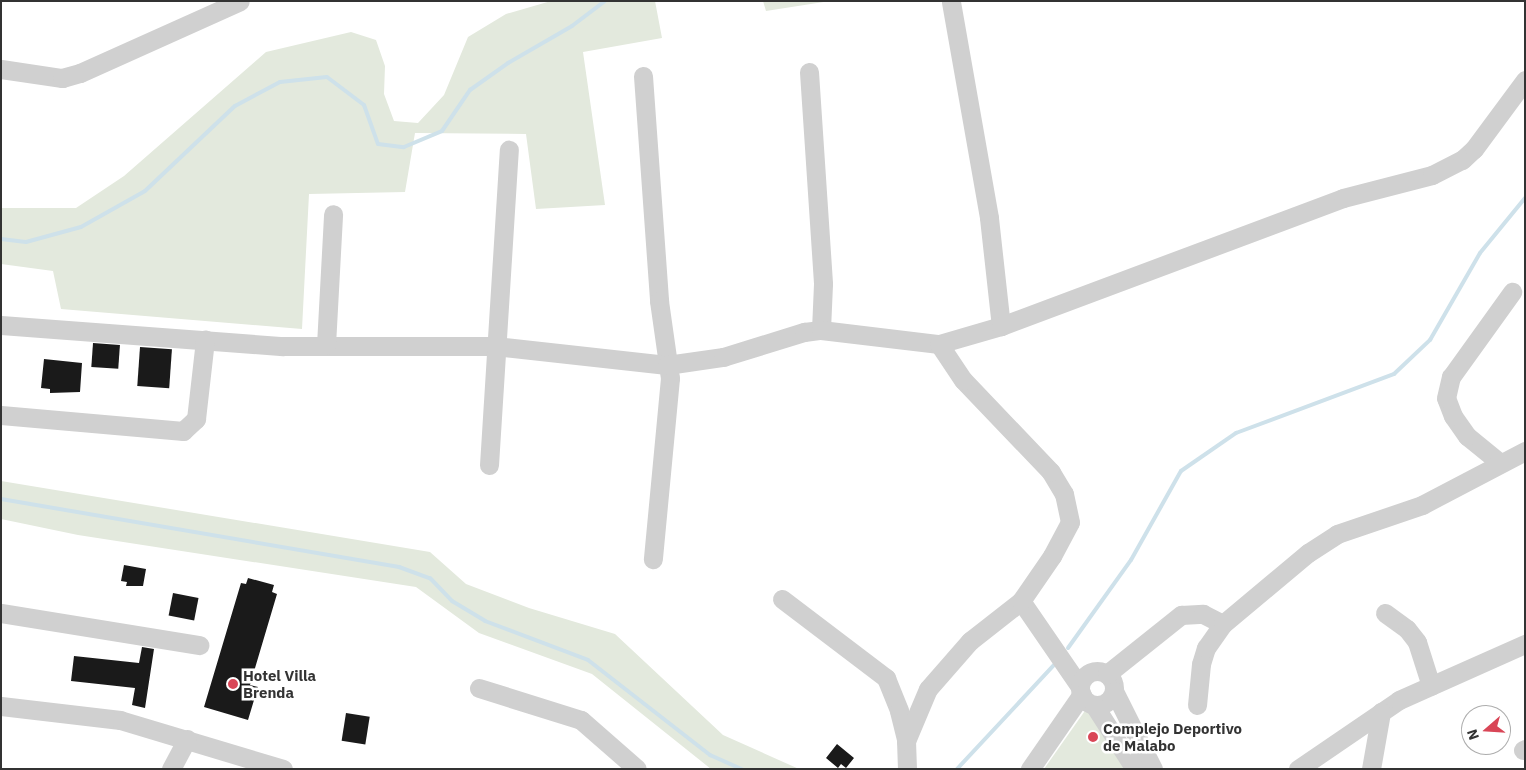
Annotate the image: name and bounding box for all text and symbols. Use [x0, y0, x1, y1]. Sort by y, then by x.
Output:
place label: Hotel Villa Brenda [243, 666, 316, 701]
marker: Hotel Villa Brenda [227, 678, 239, 690]
north arrow [1461, 705, 1511, 755]
place label: Complejo Deportivo de Malabo [1103, 719, 1242, 754]
text: N [1463, 727, 1483, 742]
marker: Complejo Deportivo de Malabo [1087, 731, 1099, 743]

